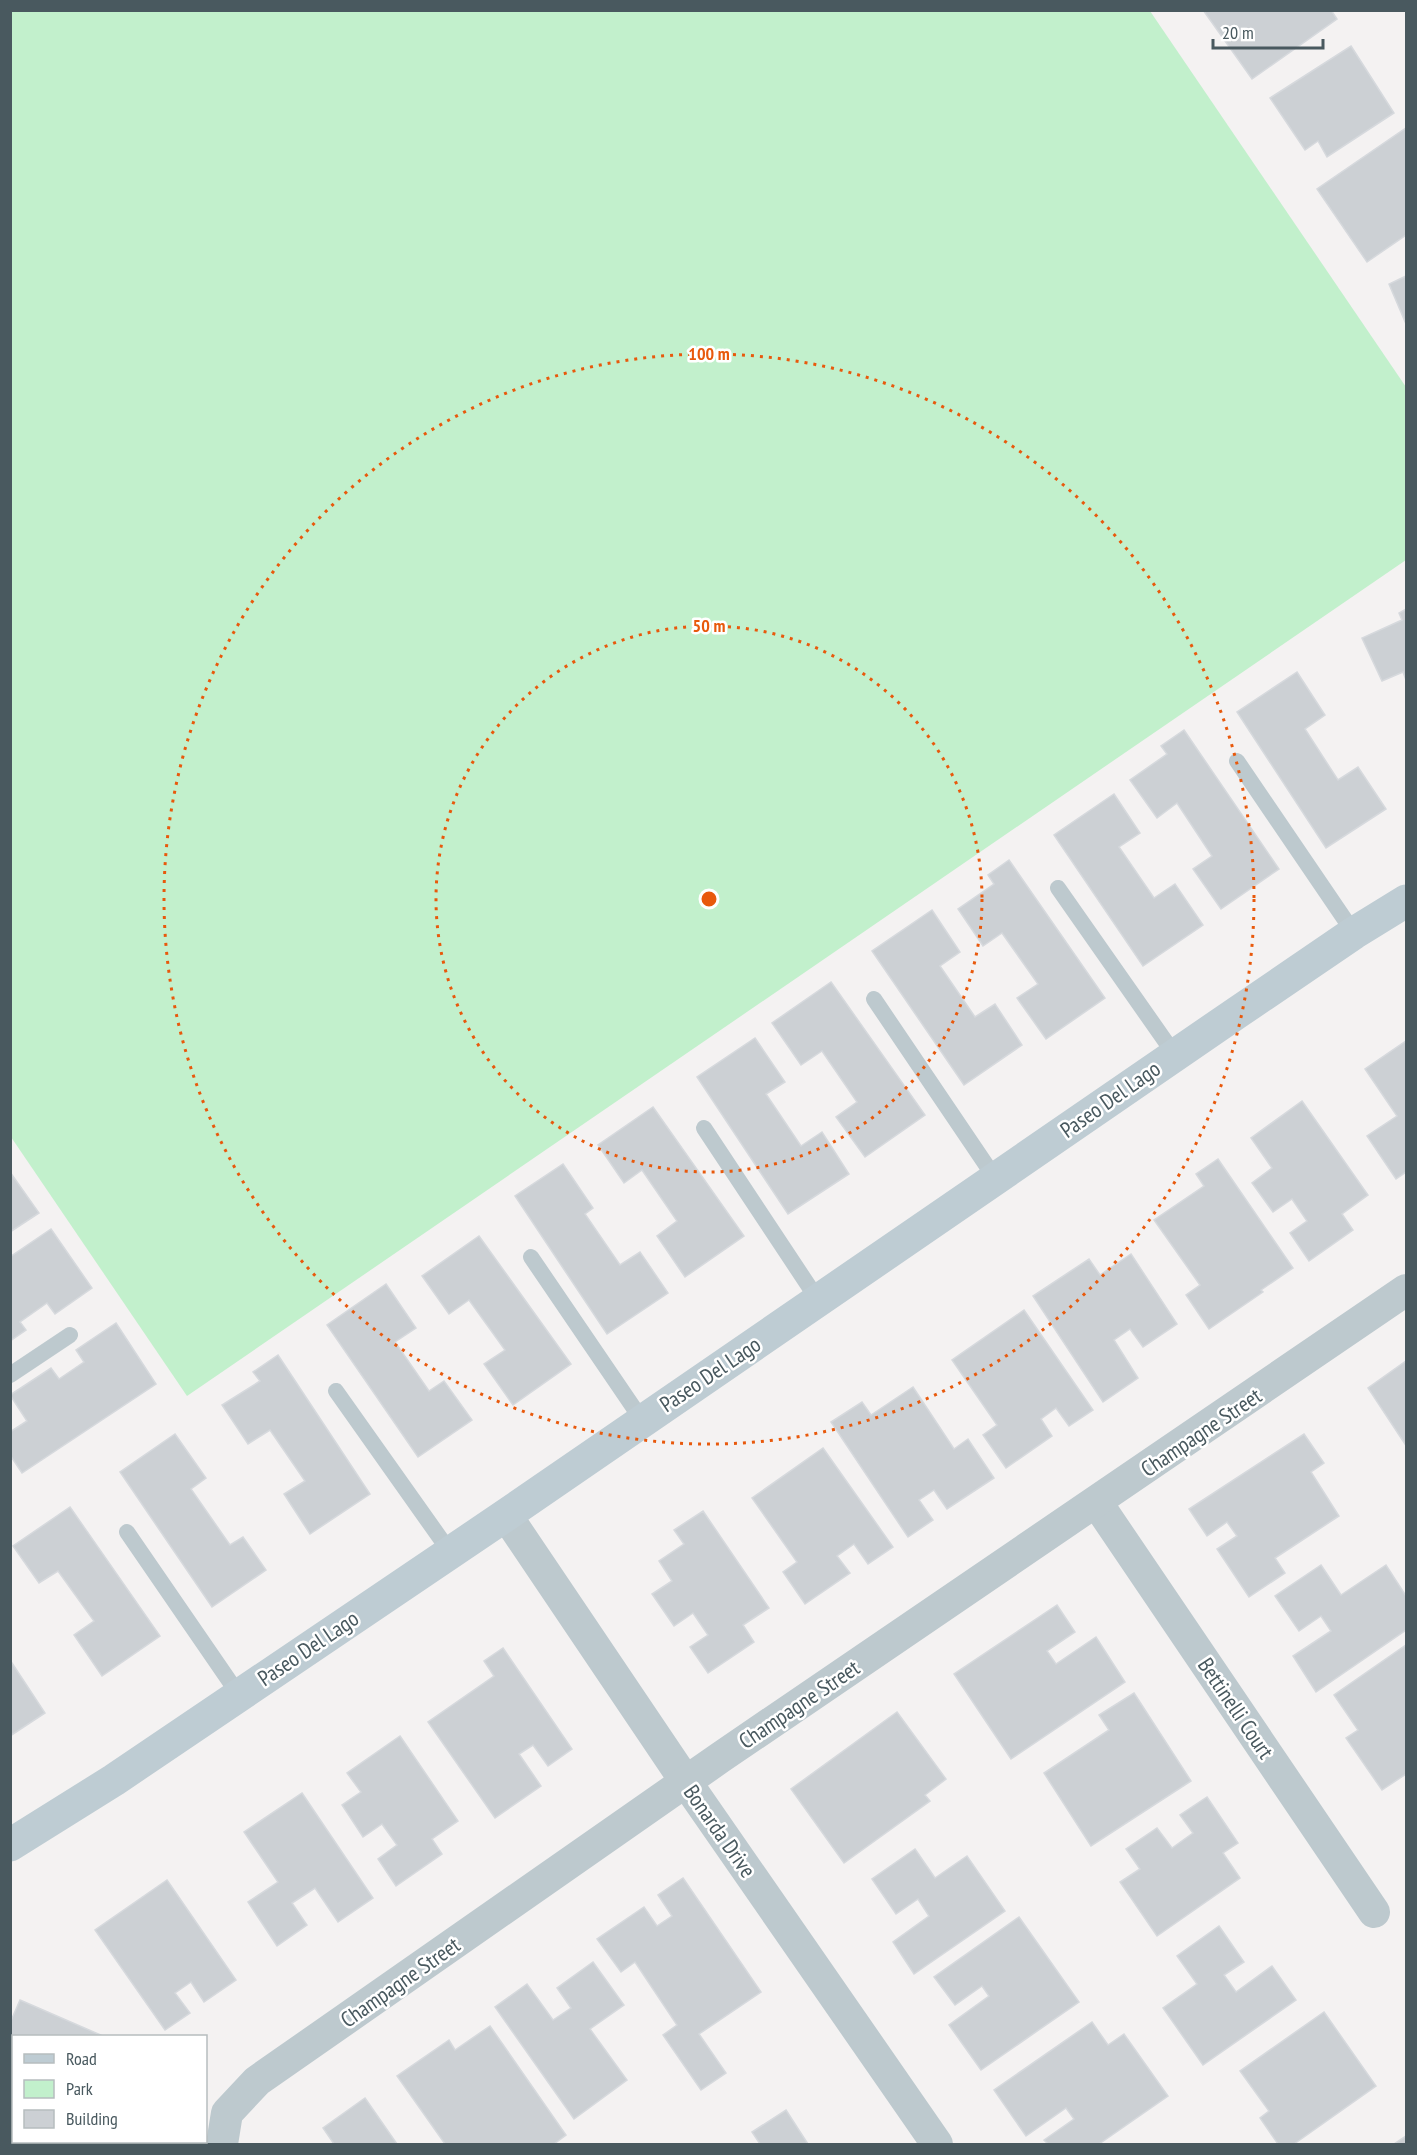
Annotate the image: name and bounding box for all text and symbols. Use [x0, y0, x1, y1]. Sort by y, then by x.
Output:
scale bar [1213, 12, 1322, 50]
text: 20 m [1222, 21, 1254, 44]
text: 100 m [688, 342, 730, 365]
text: 50 m [693, 614, 725, 637]
centre of rings [699, 889, 719, 909]
street label: Paseo Del Lago [1055, 1054, 1165, 1144]
street label: Paseo Del Lago [654, 1330, 766, 1418]
street label: Champagne Street [1135, 1381, 1267, 1483]
street label: Paseo Del Lago [252, 1604, 364, 1692]
street label: Bettinelli Court [1192, 1652, 1280, 1764]
street label: Champagne Street [733, 1653, 865, 1755]
street label: Bonarda Drive [678, 1779, 762, 1883]
street label: Champagne Street [335, 1930, 465, 2034]
legend [12, 2035, 207, 2143]
text: Road [66, 2047, 97, 2070]
text: Park [66, 2077, 93, 2100]
text: Building [66, 2107, 118, 2130]

